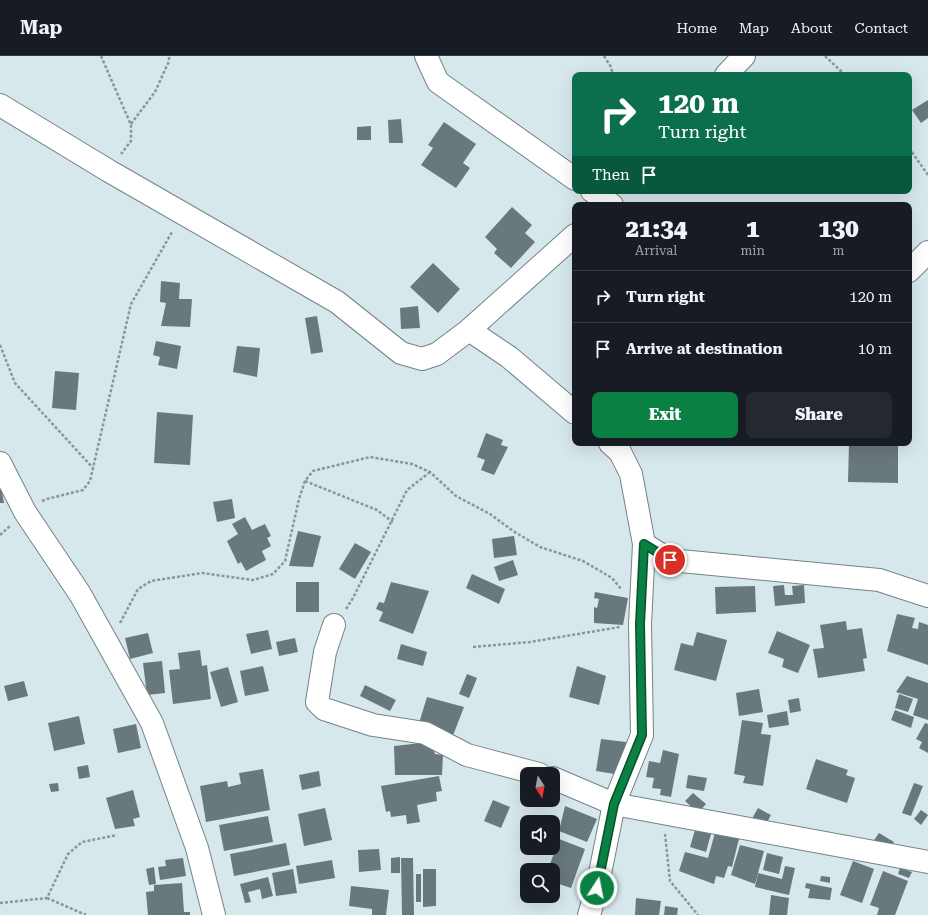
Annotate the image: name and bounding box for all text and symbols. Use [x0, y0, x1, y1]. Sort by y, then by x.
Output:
text: Map [20, 16, 62, 39]
text: Home [676, 20, 717, 36]
text: Map [739, 20, 769, 36]
text: About [791, 20, 833, 36]
text: Contact [855, 20, 908, 36]
text: 120 m [658, 87, 739, 120]
icon: right [592, 88, 644, 140]
text: Turn right [658, 121, 746, 142]
icon: arrive [638, 164, 660, 186]
text: Then [592, 166, 630, 184]
text: 21:34 [625, 215, 687, 243]
text: 1 [746, 215, 759, 243]
text: 130 [818, 215, 859, 243]
text: Arrival [635, 243, 677, 258]
text: min [740, 243, 765, 258]
text: m [832, 243, 844, 258]
icon: right [592, 286, 614, 308]
text: Turn right [626, 288, 705, 306]
text: 120 m [849, 288, 892, 306]
icon: arrive [592, 338, 614, 360]
text: Arrive at destination [626, 340, 782, 358]
text: 10 m [858, 340, 892, 358]
button: Exit [592, 392, 738, 438]
button: Share [746, 392, 892, 438]
pin [653, 543, 687, 577]
icon: arrive [659, 549, 681, 571]
north arrow [520, 767, 560, 807]
map controls [520, 767, 560, 903]
button: sound [520, 815, 560, 855]
button: search [520, 863, 560, 903]
position arrow [576, 867, 618, 909]

